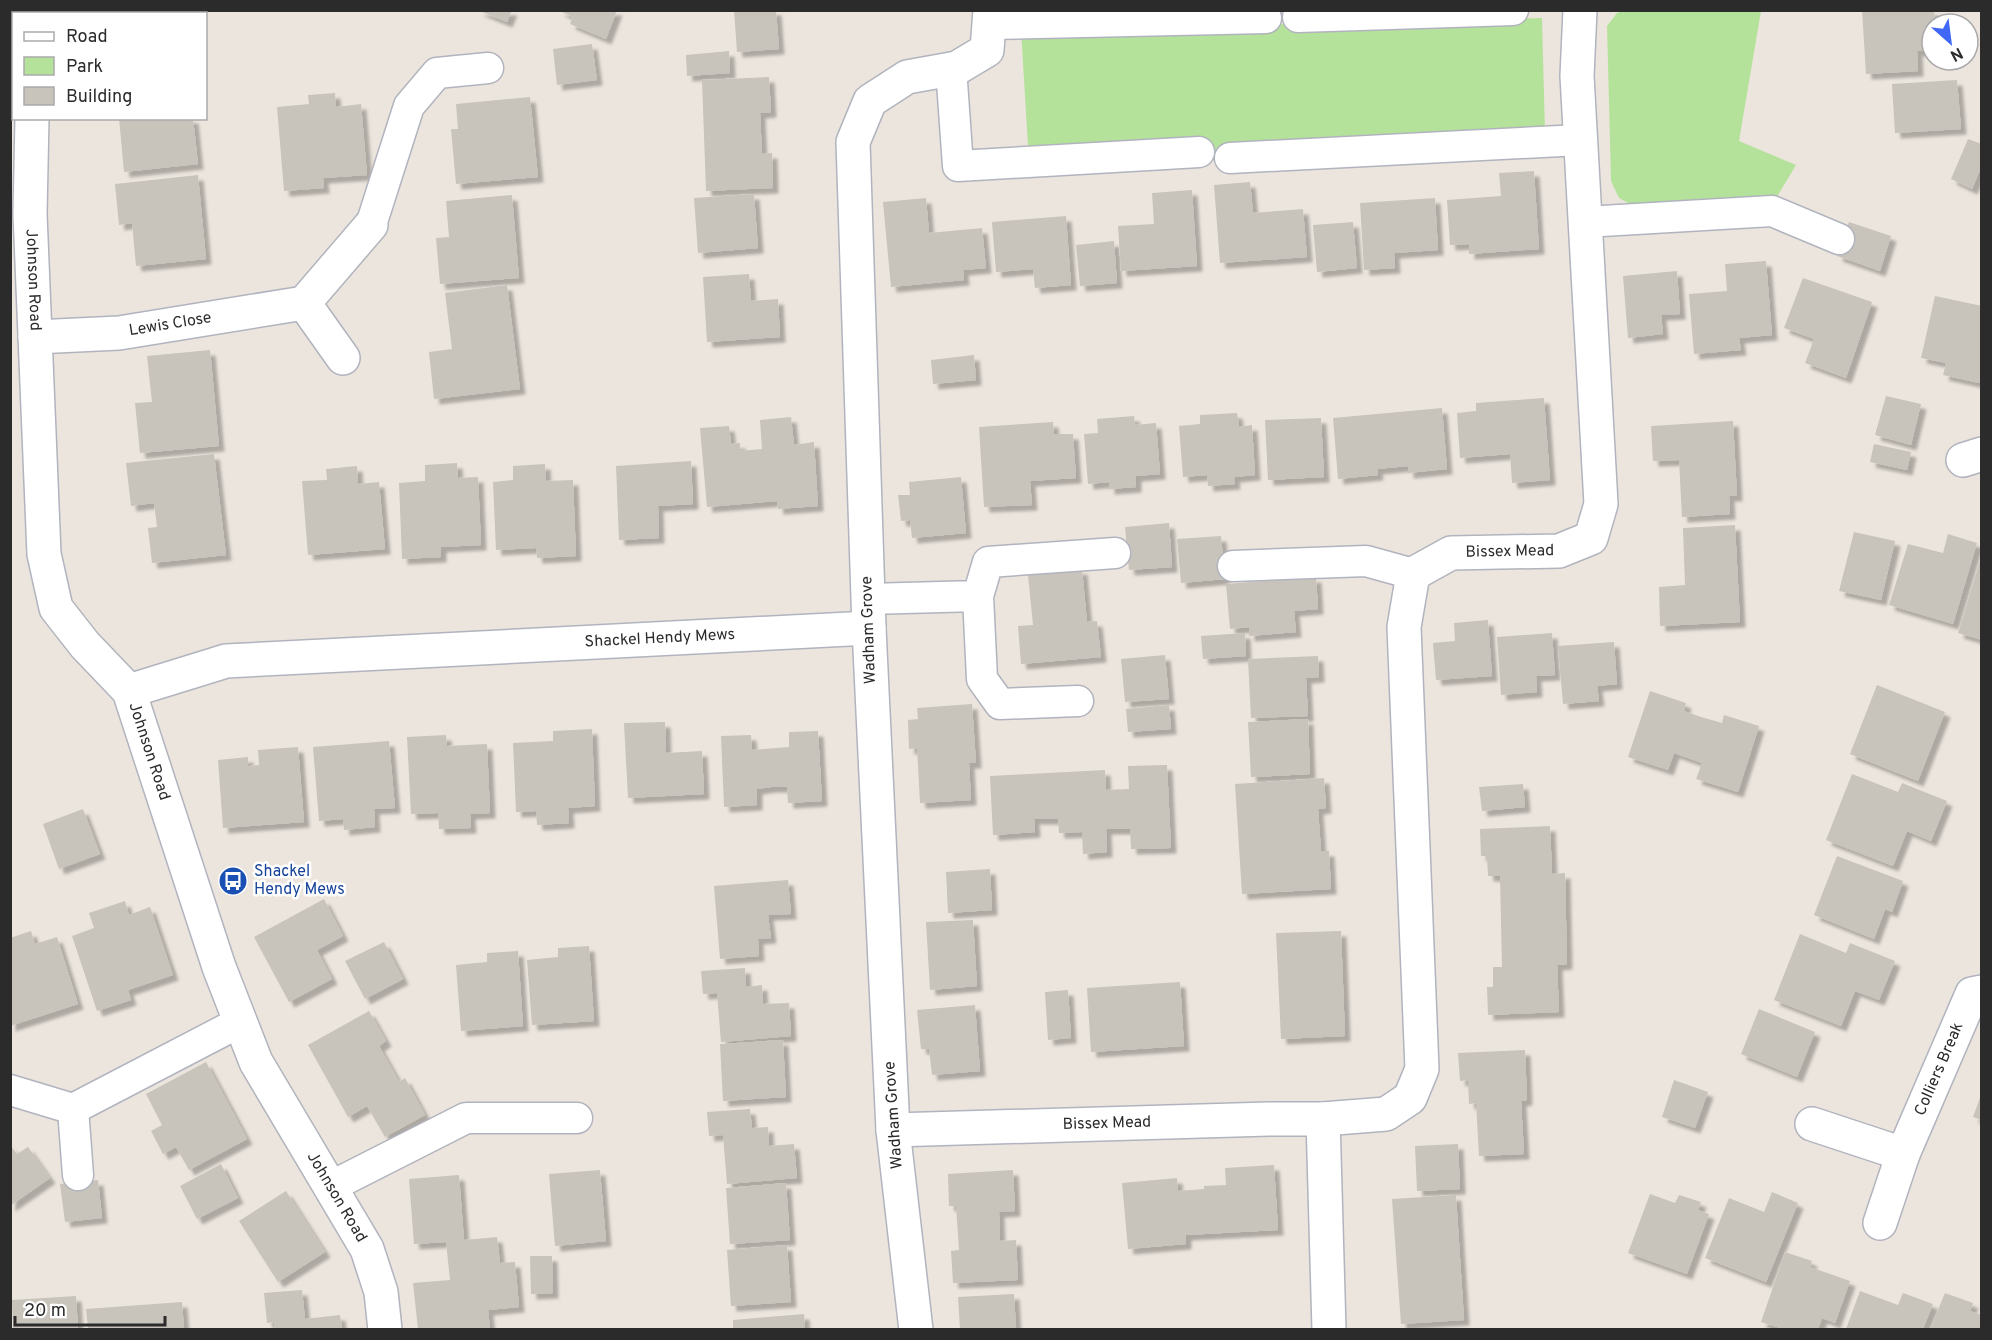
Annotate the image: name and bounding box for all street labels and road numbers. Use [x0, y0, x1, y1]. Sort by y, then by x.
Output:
street label: Johnson Road [21, 229, 45, 331]
street label: Lewis Close [127, 308, 213, 341]
street label: Bissex Mead [1465, 541, 1554, 563]
street label: Wadham Grove [857, 576, 881, 684]
street label: Shackel Hendy Mews [584, 625, 736, 653]
street label: Johnson Road [123, 700, 174, 803]
street label: Colliers Break [1911, 1019, 1968, 1119]
street label: Wadham Grove [880, 1060, 908, 1170]
street label: Bissex Mead [1062, 1112, 1152, 1135]
street label: Johnson Road [302, 1148, 371, 1246]

